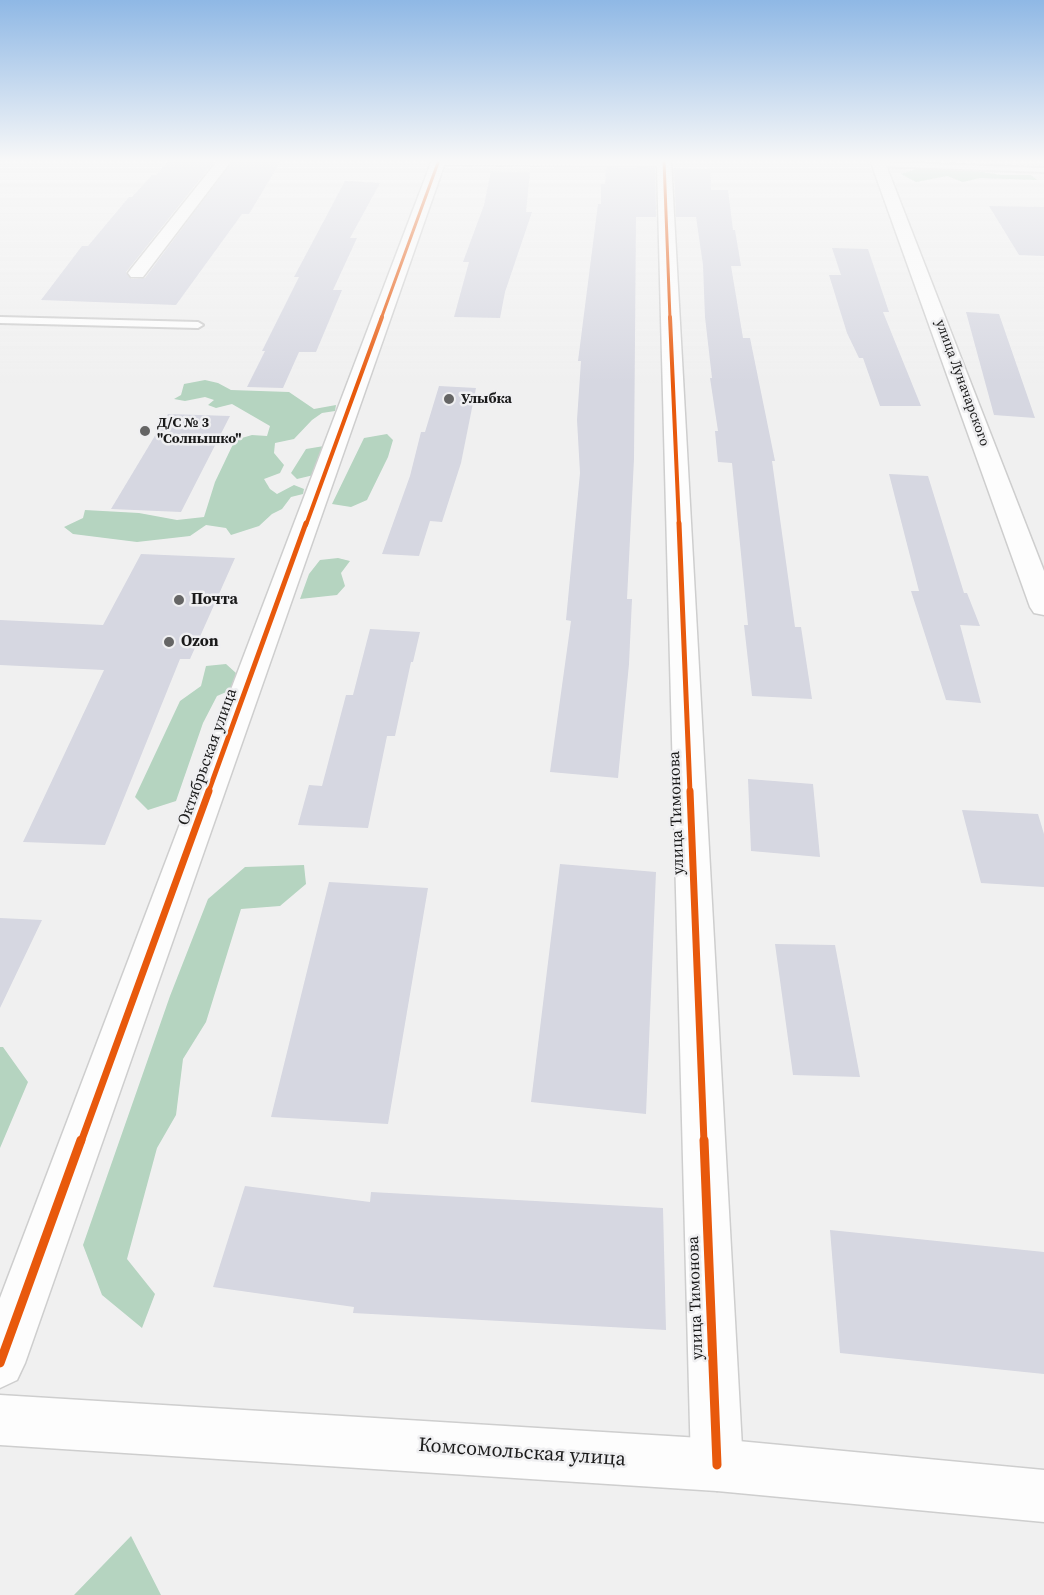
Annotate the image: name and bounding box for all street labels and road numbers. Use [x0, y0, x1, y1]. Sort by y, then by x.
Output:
street label: улица Луначарского [931, 317, 993, 449]
street label: Октябрьская улица [174, 686, 242, 828]
street label: улица Тимонова [665, 751, 689, 875]
street label: улица Тимонова [684, 1236, 708, 1360]
street label: Комсомольская улица [417, 1434, 627, 1472]

